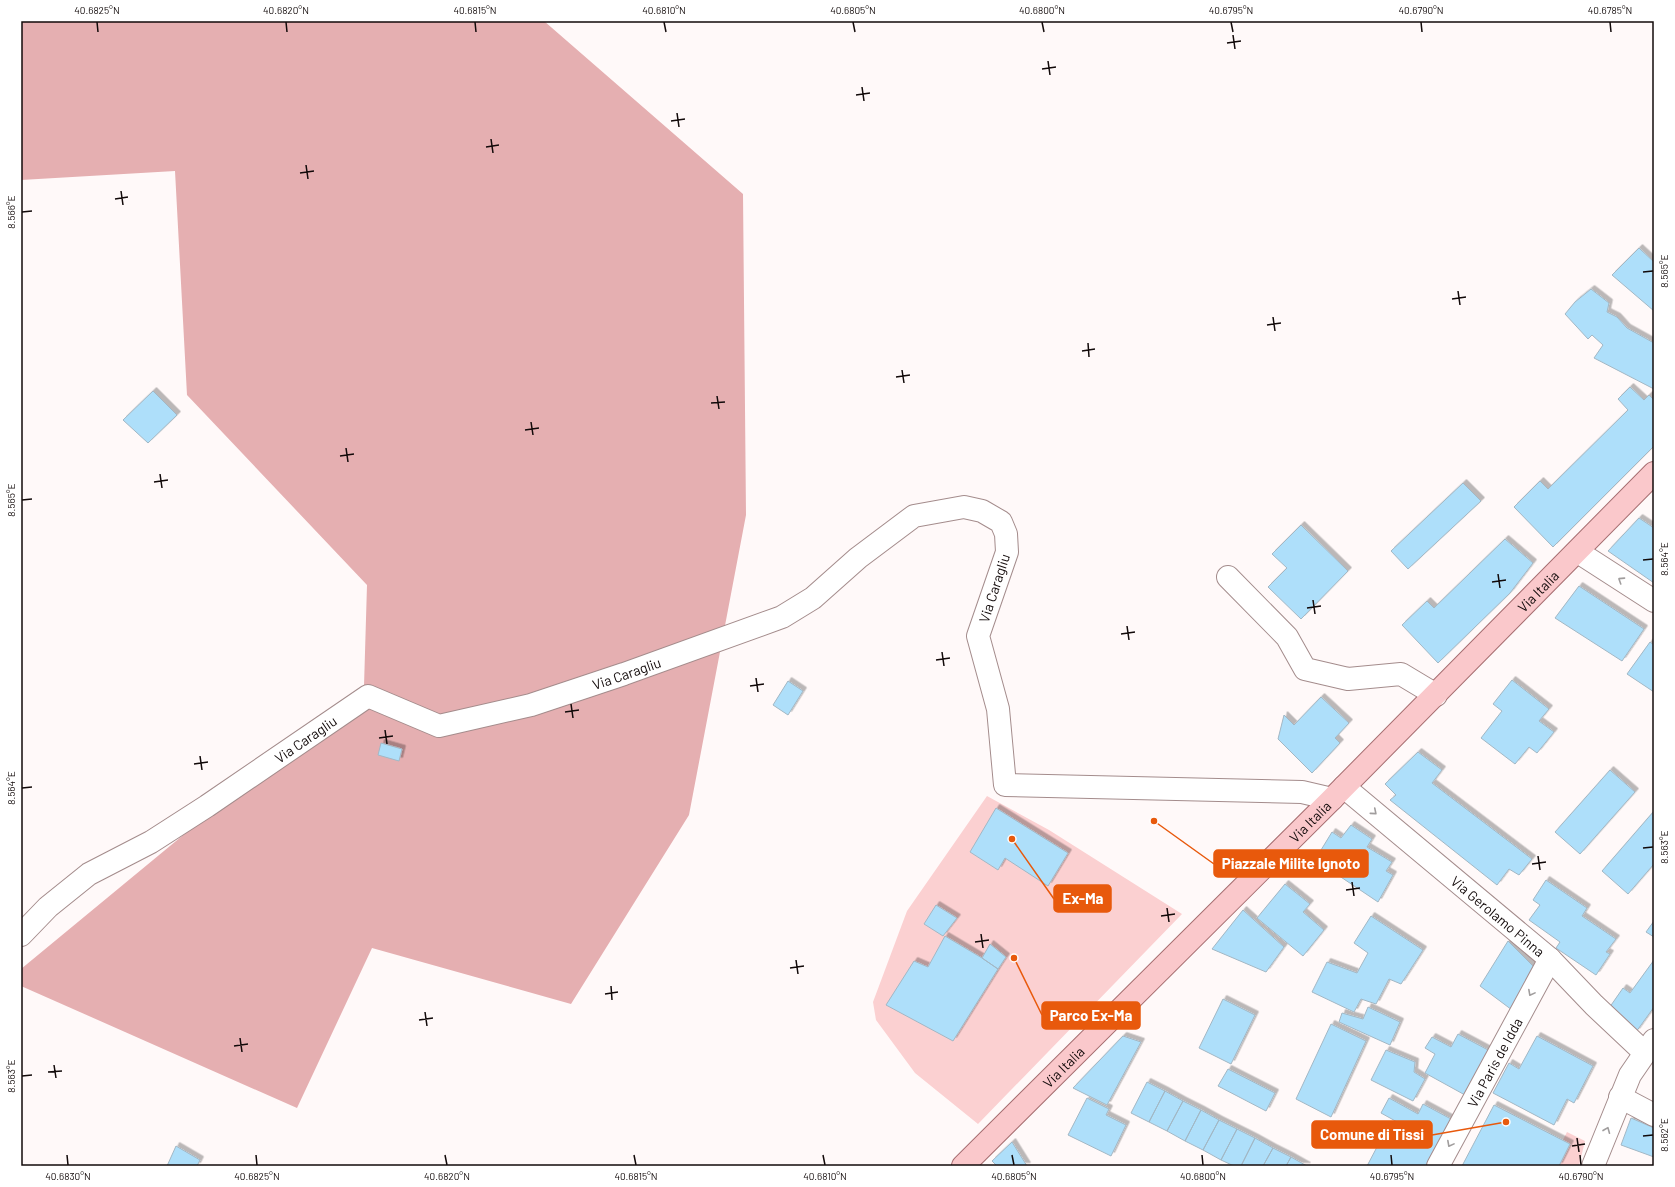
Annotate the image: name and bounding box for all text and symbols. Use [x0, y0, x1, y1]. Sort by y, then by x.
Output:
text: 40.6825°N [74, 4, 120, 16]
text: 40.6820°N [263, 4, 309, 16]
text: 40.6815°N [453, 4, 497, 16]
text: 40.6810°N [642, 4, 686, 16]
text: 40.6805°N [830, 4, 876, 16]
text: 40.6800°N [1019, 4, 1065, 16]
text: 40.6795°N [1209, 4, 1253, 16]
text: 40.6790°N [1398, 4, 1444, 16]
text: 40.6785°N [1588, 4, 1632, 16]
text: 8.566°E [5, 195, 17, 229]
text: 8.565°E [1658, 254, 1670, 288]
text: 8.565°E [5, 483, 17, 517]
text: 8.564°E [1658, 542, 1670, 576]
street label: Via Caragliu [975, 551, 1013, 625]
street label: Via Italia [1513, 566, 1562, 615]
one-way arrow [1618, 577, 1625, 585]
street label: Via Caragliu [590, 653, 663, 693]
street label: Via Caragliu [271, 712, 340, 766]
text: 8.564°E [5, 771, 17, 805]
street label: Via Italia [1285, 797, 1334, 845]
one-way arrow [1370, 807, 1377, 814]
text: 8.563°E [1658, 830, 1670, 864]
callout: Piazzale Milite Ignoto [1214, 850, 1368, 877]
text: Piazzale Milite Ignoto [1222, 854, 1360, 872]
street label: Via Gerolamo Pinna [1448, 872, 1549, 960]
callout: Ex-Ma [1054, 885, 1111, 912]
text: Ex-Ma [1062, 889, 1104, 907]
one-way arrow [1529, 989, 1536, 996]
callout: Parco Ex-Ma [1042, 1002, 1140, 1029]
text: Parco Ex-Ma [1050, 1006, 1132, 1024]
street label: Via Paris de Idda [1463, 1014, 1525, 1110]
street label: Via Italia [1039, 1042, 1087, 1091]
text: 8.563°E [5, 1059, 17, 1093]
text: 8.562°E [1658, 1118, 1670, 1152]
callout: Comune di Tissi [1312, 1121, 1432, 1148]
text: Comune di Tissi [1320, 1125, 1424, 1143]
one-way arrow [1602, 1126, 1610, 1134]
one-way arrow [1447, 1140, 1455, 1148]
text: 40.6830°N [45, 1170, 91, 1182]
text: 40.6825°N [234, 1170, 280, 1182]
text: 40.6820°N [424, 1170, 470, 1182]
text: 40.6815°N [614, 1170, 658, 1182]
text: 40.6810°N [803, 1170, 847, 1182]
text: 40.6805°N [991, 1170, 1037, 1182]
text: 40.6800°N [1180, 1170, 1226, 1182]
text: 40.6795°N [1370, 1170, 1414, 1182]
text: 40.6790°N [1558, 1170, 1604, 1182]

